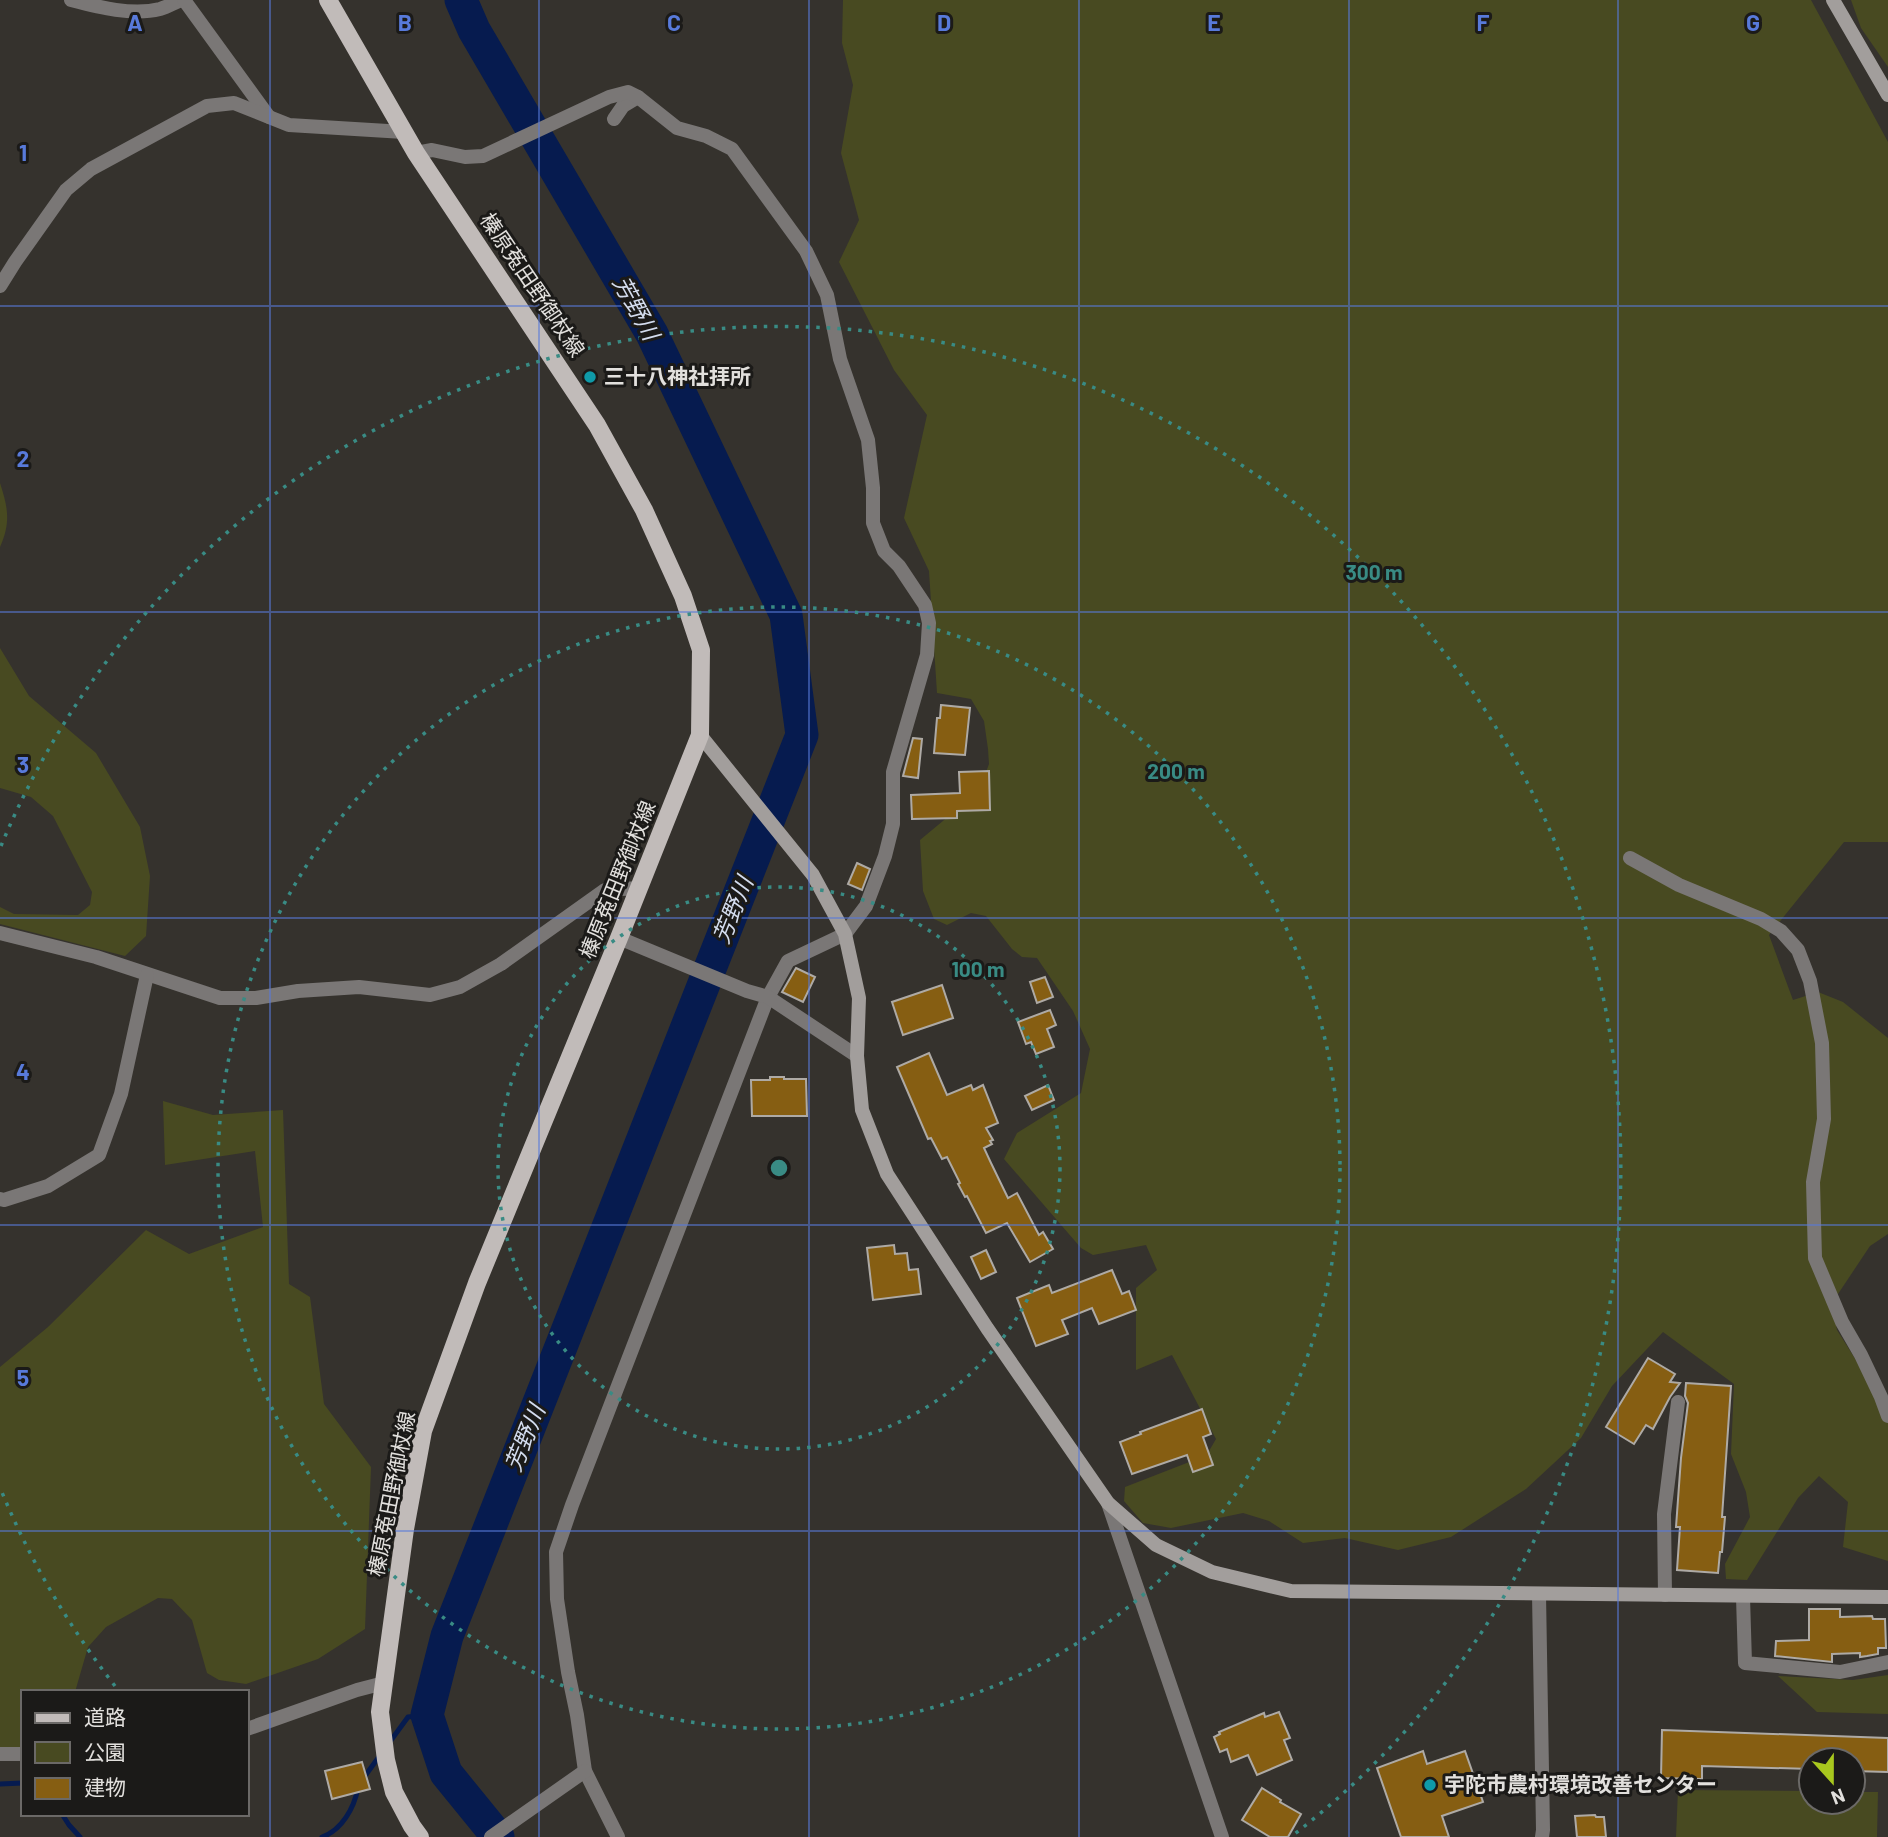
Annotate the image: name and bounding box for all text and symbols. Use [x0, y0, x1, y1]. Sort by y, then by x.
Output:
text: A [127, 8, 143, 36]
text: B [398, 8, 412, 36]
text: C [667, 8, 681, 36]
text: D [937, 8, 951, 36]
text: E [1207, 8, 1221, 36]
text: F [1477, 8, 1490, 36]
text: G [1746, 8, 1760, 36]
text: 1 [19, 138, 27, 166]
street label: 榛原菟田野御杖線 [476, 208, 591, 361]
water label: 芳野川 [608, 271, 667, 347]
place label: 三十八神社拝所 [604, 363, 751, 388]
marker: 三十八神社拝所 [582, 369, 598, 385]
text: 2 [17, 444, 29, 472]
text: 300 m [1345, 559, 1403, 584]
text: 3 [17, 750, 29, 778]
text: 200 m [1147, 758, 1205, 783]
street label: 榛原菟田野御杖線 [574, 797, 660, 962]
water label: 芳野川 [706, 870, 759, 947]
text: 100 m [951, 956, 1005, 981]
text: 4 [16, 1057, 30, 1085]
centre of rings [767, 1156, 791, 1180]
text: 5 [17, 1363, 29, 1391]
water label: 芳野川 [498, 1398, 551, 1475]
street label: 榛原菟田野御杖線 [362, 1409, 419, 1579]
legend [21, 1690, 248, 1816]
text: 道路 [84, 1704, 126, 1729]
text: 公園 [84, 1739, 126, 1764]
north arrow [1797, 1746, 1867, 1816]
place label: 宇陀市農村環境改善センター [1444, 1771, 1717, 1796]
text: 建物 [84, 1774, 126, 1799]
marker: 宇陀市農村環境改善センター [1422, 1777, 1438, 1793]
text: N [1828, 1784, 1848, 1810]

